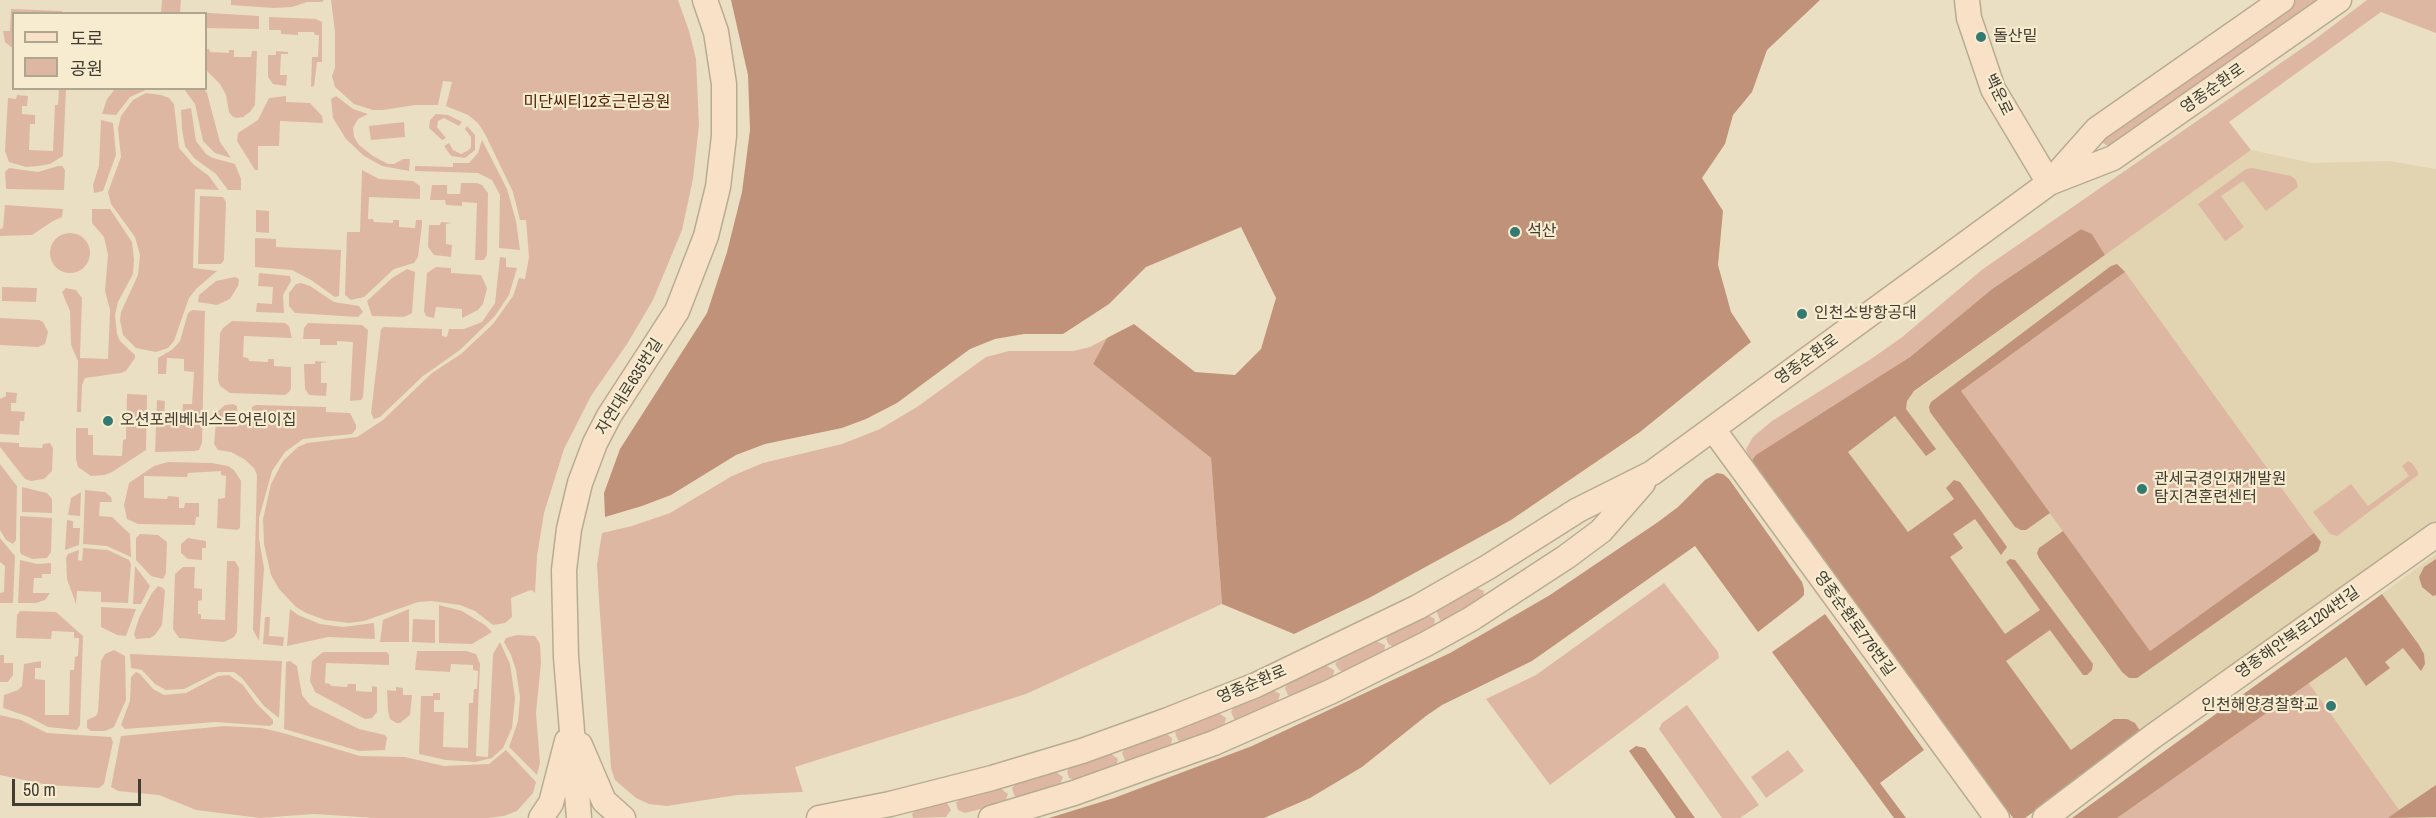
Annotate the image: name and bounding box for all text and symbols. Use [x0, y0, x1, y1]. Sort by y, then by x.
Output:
legend [12, 12, 207, 90]
text: 도로 [70, 26, 103, 51]
place label: 돌산밑 [1993, 27, 2037, 47]
marker: 돌산밑 [1974, 30, 1988, 44]
text: 공원 [70, 56, 103, 81]
street label: 영종순환로 [2177, 60, 2249, 118]
street label: 백운로 [1980, 71, 2016, 119]
park label: 미단씨티12호근린공원 [523, 93, 671, 113]
place label: 석산 [1527, 222, 1556, 242]
marker: 석산 [1508, 225, 1522, 239]
place label: 인천소방항공대 [1814, 304, 1917, 324]
marker: 인천소방항공대 [1795, 307, 1809, 321]
street label: 영종순환로 [1772, 331, 1842, 389]
street label: 자연대로635번길 [593, 335, 667, 439]
place label: 오션포레베네스트어린이집 [120, 411, 297, 431]
marker: 오션포레베네스트어린이집 [101, 414, 115, 428]
place label: 관세국경인재개발원 탐지견훈련센터 [2154, 470, 2286, 508]
marker: 관세국경인재개발원 탐지견훈련센터 [2135, 482, 2149, 496]
street label: 영종순환로776번길 [1810, 568, 1898, 680]
street label: 영종해안북로1204번길 [2232, 583, 2364, 683]
street label: 영종순환로 [1214, 662, 1290, 708]
place label: 인천해양경찰학교 [2201, 696, 2319, 716]
marker: 인천해양경찰학교 [2324, 699, 2338, 713]
scale bar [15, 767, 144, 805]
text: 50 m [23, 777, 56, 802]

